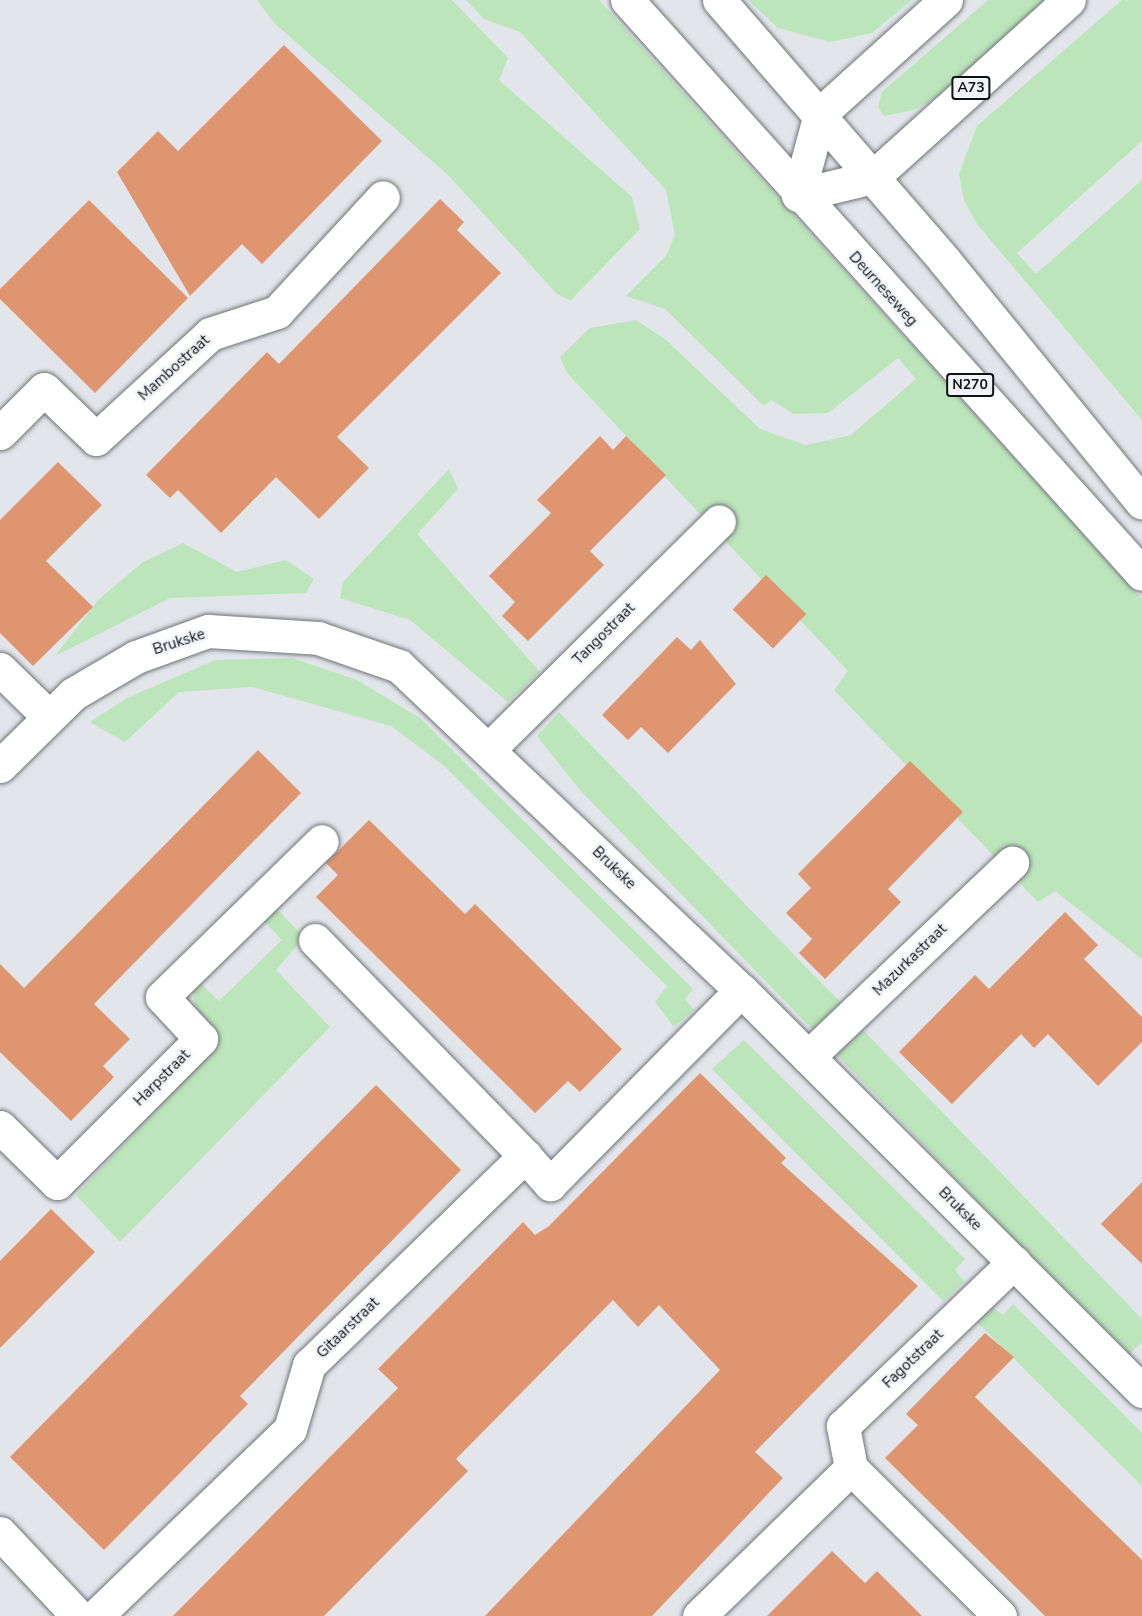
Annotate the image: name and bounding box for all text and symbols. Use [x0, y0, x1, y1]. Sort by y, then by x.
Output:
road number: A73 [950, 77, 992, 99]
street label: Deurneseweg [845, 248, 921, 330]
street label: Mambostraat [135, 331, 213, 405]
road number: N270 [946, 374, 994, 396]
street label: Tangostraat [569, 599, 639, 669]
street label: Brukske [151, 625, 207, 659]
street label: Brukske [588, 843, 640, 893]
street label: Mazurkastraat [869, 920, 951, 1000]
street label: Harpstraat [130, 1046, 194, 1110]
street label: Brukske [935, 1184, 985, 1234]
street label: Gitaarstraat [313, 1294, 383, 1362]
street label: Fagotstraat [879, 1326, 947, 1392]

